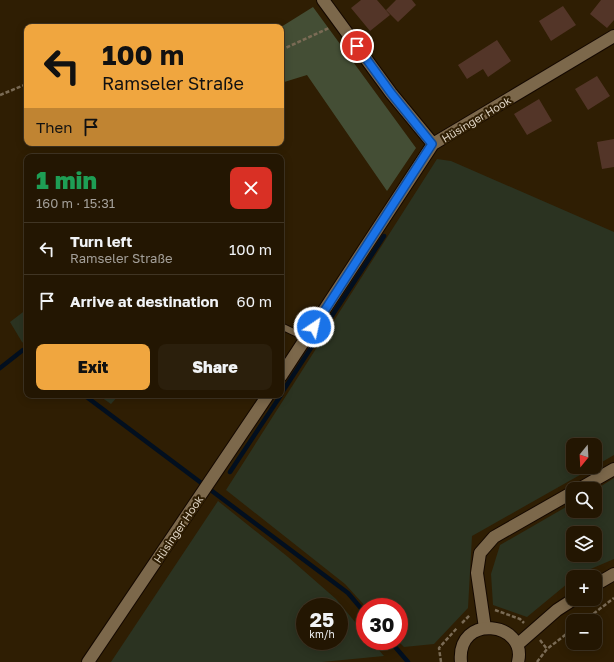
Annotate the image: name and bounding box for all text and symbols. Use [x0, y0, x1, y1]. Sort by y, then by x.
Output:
pin [340, 29, 374, 63]
icon: arrive [346, 35, 368, 57]
text: 100 m [102, 38, 184, 71]
icon: left [36, 40, 88, 92]
text: Ramseler Straße [102, 72, 244, 94]
street label: Hüsinger Hook [439, 93, 513, 145]
icon: arrive [80, 116, 102, 138]
text: Then [36, 118, 72, 136]
text: 1 min [36, 165, 97, 194]
button: close [230, 167, 272, 209]
text: 160 m · 15:31 [36, 195, 115, 211]
text: Turn left [70, 232, 132, 250]
icon: left [36, 238, 58, 260]
text: 100 m [229, 240, 272, 258]
text: Ramseler Straße [70, 250, 173, 266]
icon: arrive [36, 290, 58, 312]
text: Arrive at destination [70, 292, 219, 310]
text: 60 m [237, 292, 272, 310]
position arrow [293, 306, 335, 348]
button: Exit [36, 344, 150, 390]
button: Share [158, 344, 272, 390]
north arrow [566, 438, 602, 474]
map controls [566, 438, 602, 650]
button: search [566, 482, 602, 518]
street label: Hüsinger Hook [151, 493, 205, 565]
button: layers [566, 526, 602, 562]
button: + [566, 570, 602, 606]
speed limit sign: 30 [356, 598, 408, 650]
text: 25 [310, 607, 334, 631]
button: − [566, 614, 602, 650]
text: km/h [309, 628, 335, 640]

